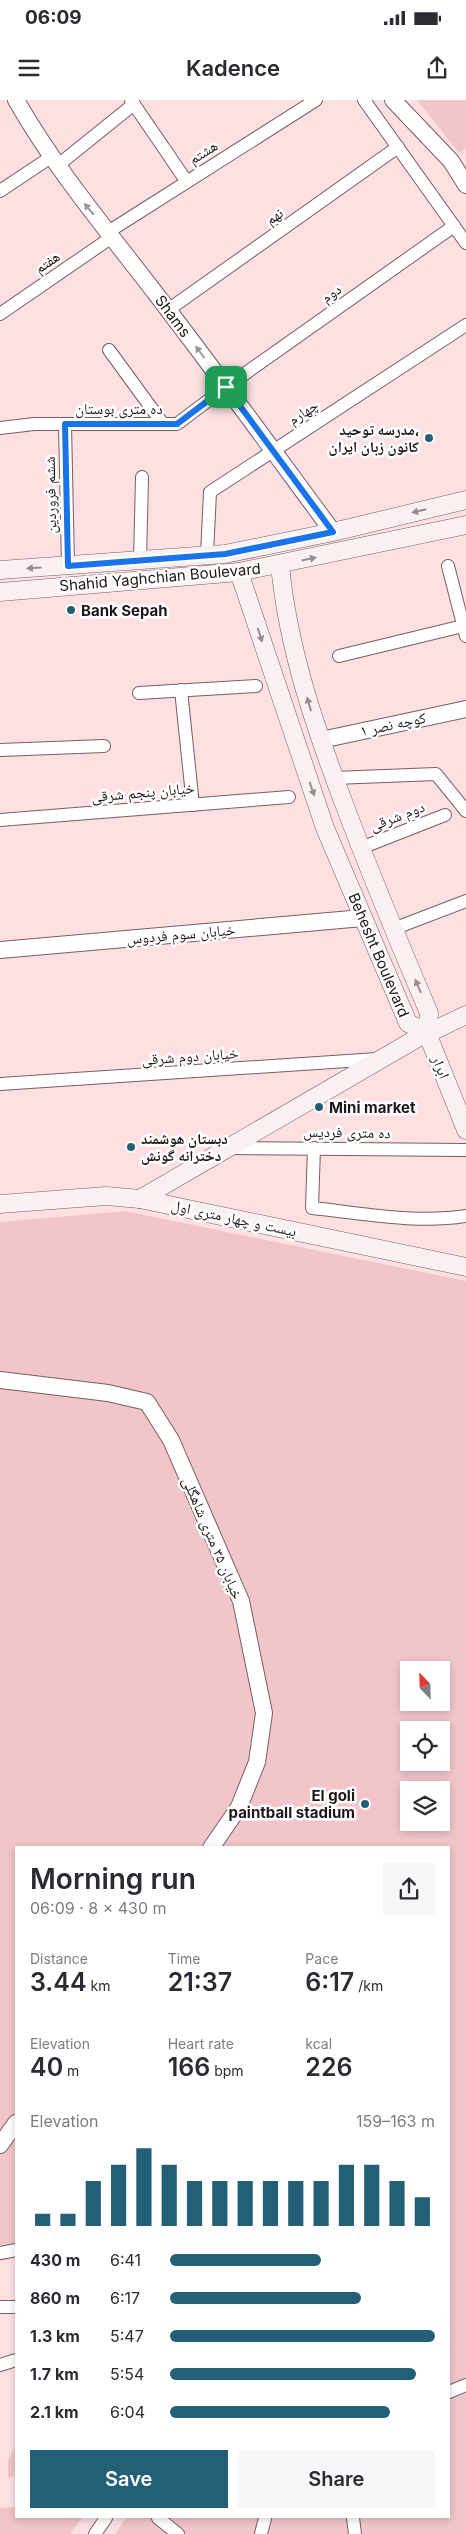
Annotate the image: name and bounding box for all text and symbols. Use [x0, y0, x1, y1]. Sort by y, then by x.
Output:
text: 06:09 [25, 6, 82, 29]
icon: menu [15, 54, 43, 82]
icon: share [423, 54, 451, 82]
text: Kadence [186, 55, 280, 81]
street label: هشتم [185, 136, 222, 169]
one-way arrow [84, 203, 95, 216]
street label: نهم [261, 203, 287, 230]
street label: هفتم [31, 247, 64, 278]
street label: دوم [317, 279, 345, 308]
street label: Shams [151, 291, 195, 341]
one-way arrow [195, 345, 205, 359]
pin [205, 366, 247, 408]
icon: arrive [212, 373, 240, 401]
street label: چهارم [284, 395, 323, 430]
street label: ده متری بوستان [75, 399, 163, 419]
place label: مدرسه توحید، کانون زبان ایران [329, 420, 419, 456]
marker: مدرسه توحید، کانون زبان ایران [423, 432, 435, 444]
street label: ششم فروردین [40, 456, 61, 534]
one-way arrow [411, 507, 426, 515]
one-way arrow [302, 554, 318, 562]
street label: Shahid Yaghchian Boulevard [58, 559, 262, 595]
one-way arrow [26, 565, 42, 573]
place label: Bank Sepah [81, 601, 168, 620]
marker: Bank Sepah [65, 604, 77, 616]
one-way arrow [257, 628, 265, 643]
one-way arrow [304, 697, 312, 712]
street label: کوچه نصر ۱ [358, 708, 428, 740]
street label: خیابان پنجم شرقی [90, 778, 196, 807]
one-way arrow [308, 782, 316, 797]
street label: دوم شرقی [367, 797, 428, 836]
street label: Behesht Boulevard [344, 890, 414, 1020]
street label: خیابان سوم فردوس [126, 920, 237, 949]
one-way arrow [413, 979, 421, 993]
street label: خیابان دوم شرقی [141, 1043, 240, 1070]
street label: ابرار [427, 1052, 454, 1081]
place label: Mini market [329, 1098, 416, 1117]
marker: Mini market [313, 1101, 325, 1113]
street label: ده متری فردیس [303, 1122, 391, 1143]
place label: دبستان هوشمند دخترانه گونش [141, 1129, 228, 1165]
marker: دبستان هوشمند دخترانه گونش [125, 1141, 137, 1153]
street label: بیست و چهار متری اول [169, 1195, 298, 1242]
street label: خیابان ۳۵ متری شاهگلی [178, 1474, 248, 1603]
north arrow [400, 1661, 450, 1711]
map controls [400, 1661, 450, 1831]
button: locate [400, 1721, 450, 1771]
button: layers [400, 1781, 450, 1831]
place label: El goli paintball stadium [229, 1786, 355, 1822]
marker: El goli paintball stadium [359, 1798, 371, 1810]
text: Morning run [30, 1862, 196, 1896]
button: share [383, 1863, 435, 1915]
text: 06:09 · 8 × 430 m [30, 1898, 167, 1918]
text: Distance [30, 1950, 88, 1967]
text: Time [168, 1950, 201, 1967]
text: Pace [305, 1950, 338, 1967]
text: 3.44 [30, 1967, 87, 1997]
text: 21:37 [168, 1967, 232, 1997]
text: 6:17 [305, 1967, 354, 1997]
text: km [87, 1977, 111, 1994]
text: /km [354, 1977, 383, 1994]
text: Elevation [30, 2035, 90, 2052]
text: Heart rate [168, 2035, 234, 2052]
text: kcal [305, 2035, 332, 2052]
text: 40 [30, 2052, 63, 2082]
text: 166 [168, 2052, 210, 2082]
text: 226 [305, 2052, 352, 2082]
text: m [63, 2062, 79, 2079]
text: bpm [210, 2062, 244, 2079]
text: Elevation [30, 2111, 99, 2131]
text: 159–163 m [356, 2111, 435, 2131]
text: 430 m [30, 2250, 80, 2270]
text: 6:41 [110, 2250, 141, 2270]
text: 860 m [30, 2288, 80, 2308]
text: 6:17 [110, 2288, 140, 2308]
text: 1.3 km [30, 2326, 80, 2346]
text: 5:47 [110, 2326, 144, 2346]
text: 1.7 km [30, 2364, 79, 2384]
text: 5:54 [110, 2364, 144, 2384]
text: 2.1 km [30, 2402, 79, 2422]
text: 6:04 [110, 2402, 145, 2422]
button: Save [30, 2450, 228, 2508]
button: Share [238, 2450, 435, 2508]

